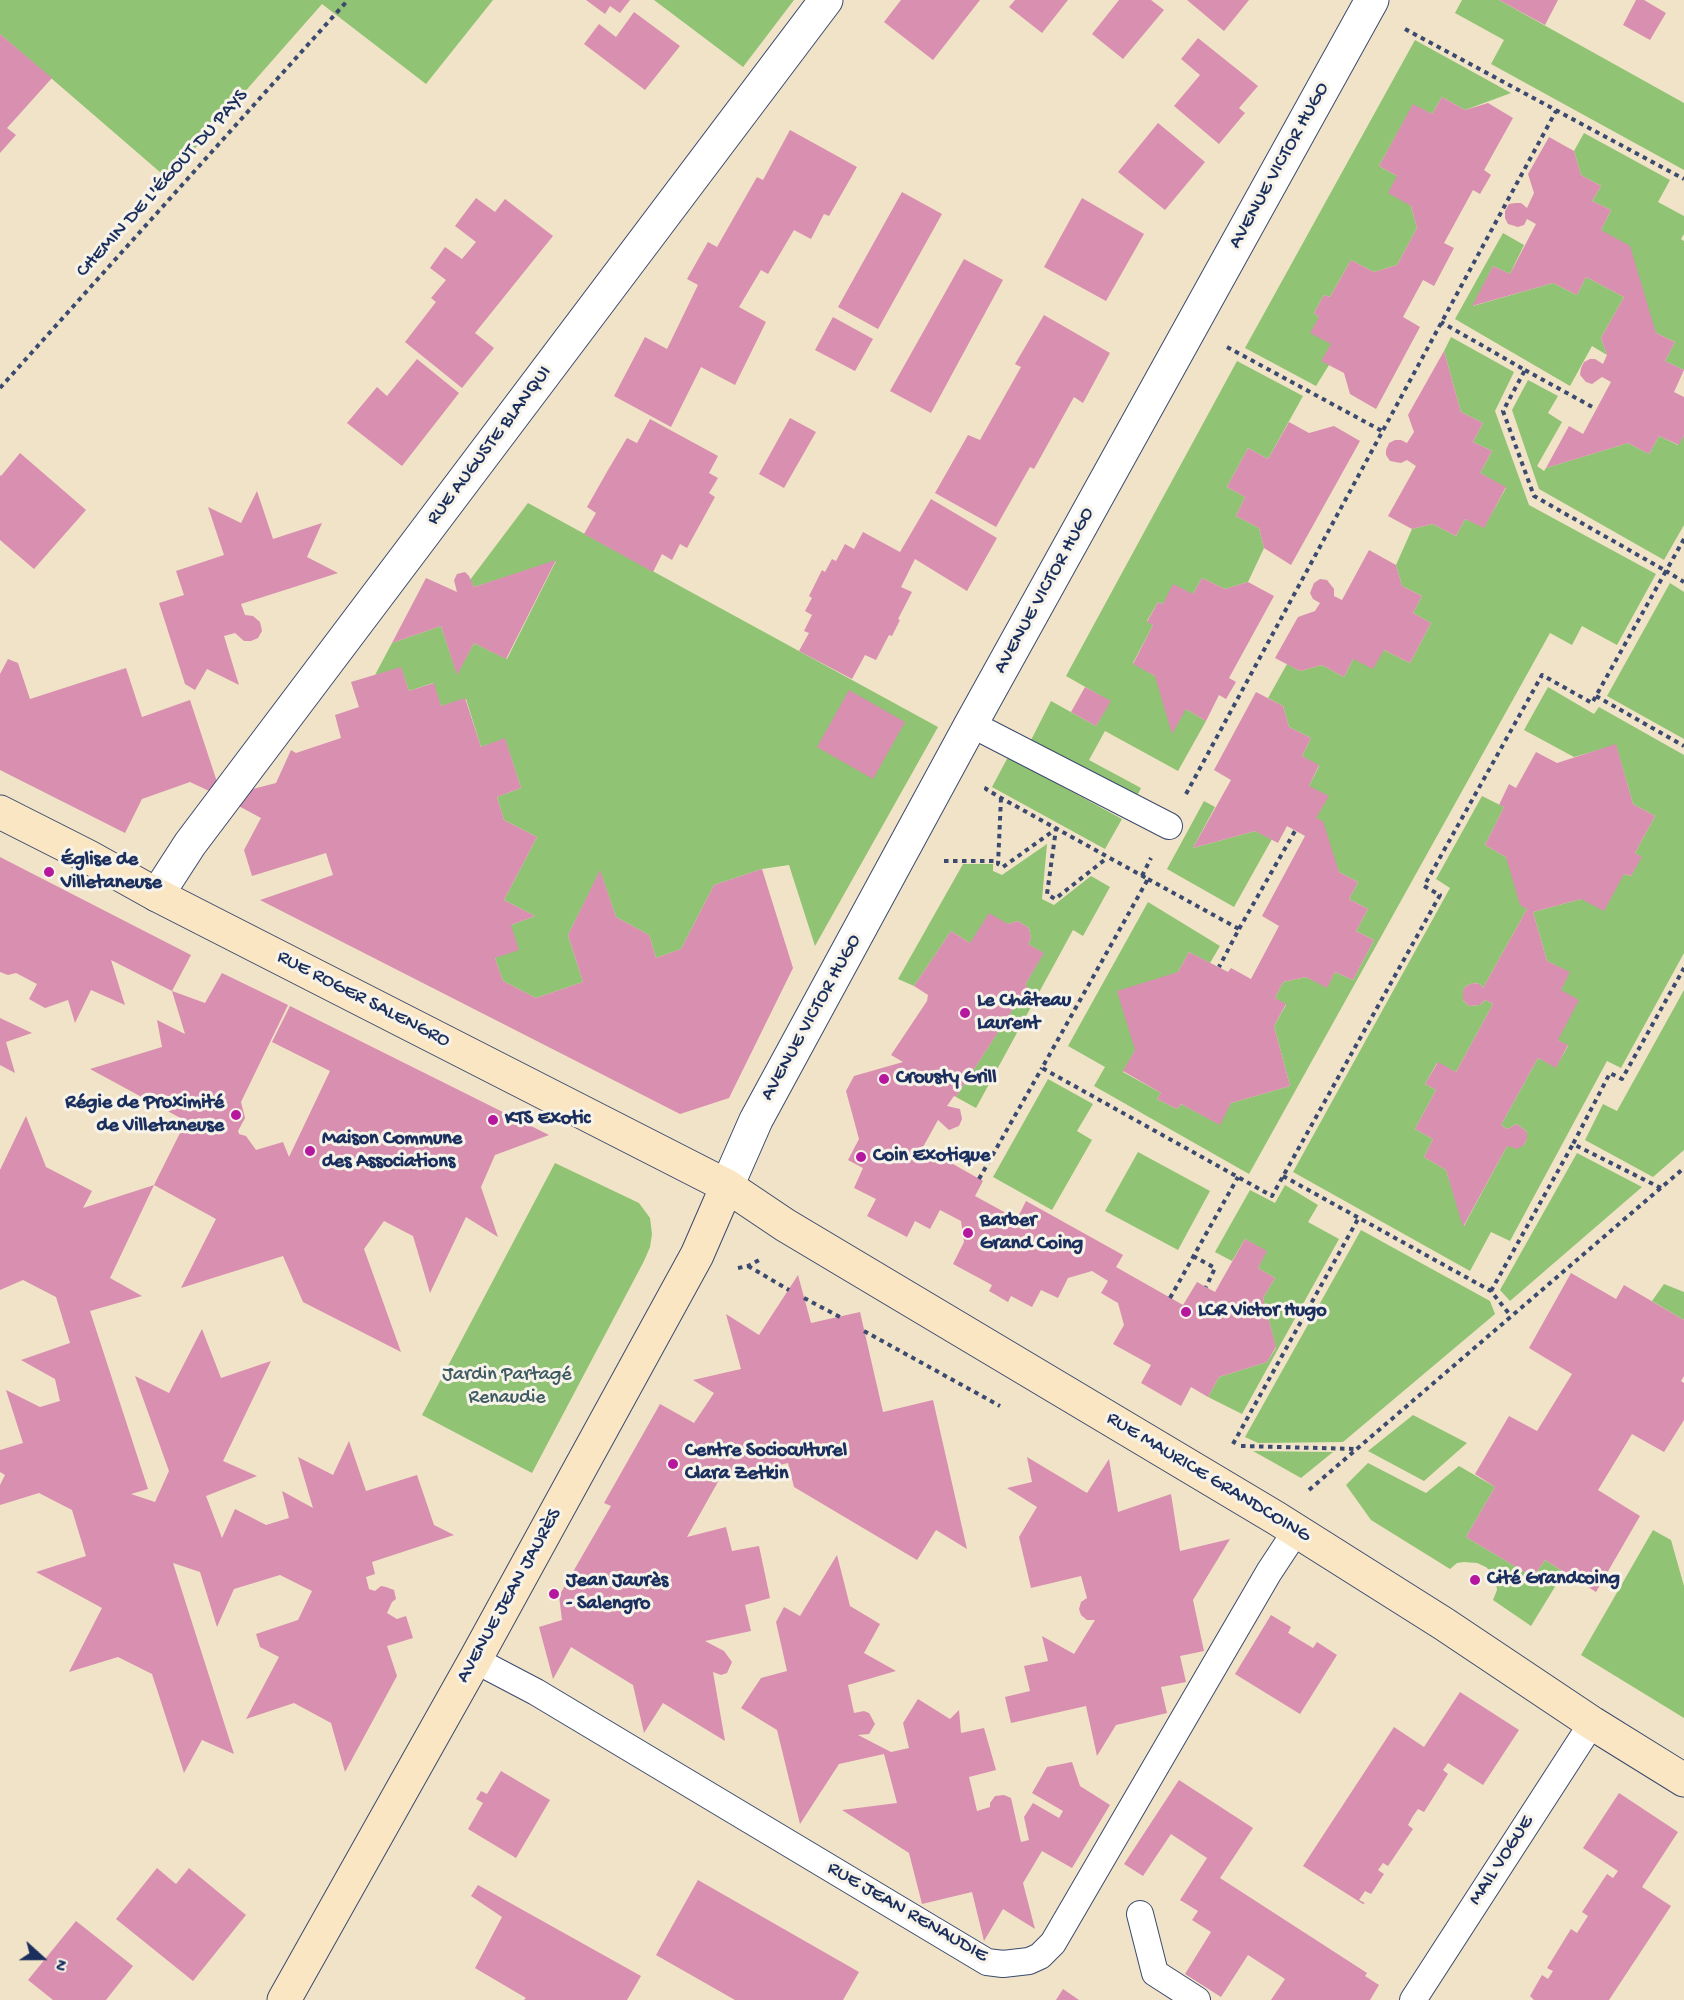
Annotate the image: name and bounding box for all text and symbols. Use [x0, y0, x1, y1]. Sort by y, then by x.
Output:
street label: AVENUE VICTOR HUGO [1224, 79, 1336, 253]
street label: CHEMIN DE L'ÉGOUT DU PAYS [72, 85, 254, 283]
street label: RUE AUGUSTE BLANQUI [422, 362, 558, 530]
street label: AVENUE VICTOR HUGO [989, 504, 1101, 678]
place label: Église de Villetaneuse [61, 849, 162, 896]
marker: Église de Villetaneuse [42, 865, 56, 879]
street label: AVENUE VICTOR HUGO [756, 931, 868, 1105]
street label: RUE ROGER SALENGRO [272, 946, 454, 1054]
place label: Le Château Laurent [977, 990, 1071, 1037]
marker: Le Château Laurent [958, 1006, 972, 1020]
place label: Crousty Grill [896, 1067, 997, 1091]
marker: Crousty Grill [877, 1072, 891, 1086]
place label: Régie de Proximité de Villetaneuse [65, 1092, 224, 1139]
marker: Régie de Proximité de Villetaneuse [229, 1108, 243, 1122]
place label: KTS Exotic [505, 1108, 590, 1132]
marker: KTS Exotic [486, 1113, 500, 1127]
place label: Maison Commune des Associations [322, 1128, 462, 1175]
marker: Maison Commune des Associations [303, 1144, 317, 1158]
place label: Coin Exotique [873, 1145, 990, 1169]
marker: Coin Exotique [854, 1150, 868, 1164]
place label: Barber Grand Coing [980, 1210, 1083, 1257]
marker: Barber Grand Coing [961, 1226, 975, 1240]
place label: LCR Victor Hugo [1198, 1300, 1327, 1324]
marker: LCR Victor Hugo [1179, 1305, 1193, 1319]
park label: Jardin Partagé Renaudie [442, 1364, 572, 1411]
street label: RUE MAURICE GRANDCOING [1101, 1407, 1315, 1549]
place label: Centre Socioculturel Clara Zetkin [685, 1440, 847, 1487]
marker: Centre Socioculturel Clara Zetkin [666, 1457, 680, 1471]
street label: AVENUE JEAN JAURÈS [452, 1504, 568, 1688]
place label: Cité Grandcoing [1487, 1568, 1620, 1592]
place label: Jean Jaurès - Salengro [566, 1570, 668, 1617]
marker: Cité Grandcoing [1468, 1573, 1482, 1587]
marker: Jean Jaurès - Salengro [547, 1587, 561, 1601]
street label: MAIL VOGUE [1464, 1812, 1540, 1910]
street label: RUE JEAN RENAUDIE [822, 1857, 992, 1969]
north arrow [12, 1928, 72, 1988]
text: N [49, 1956, 70, 1973]

